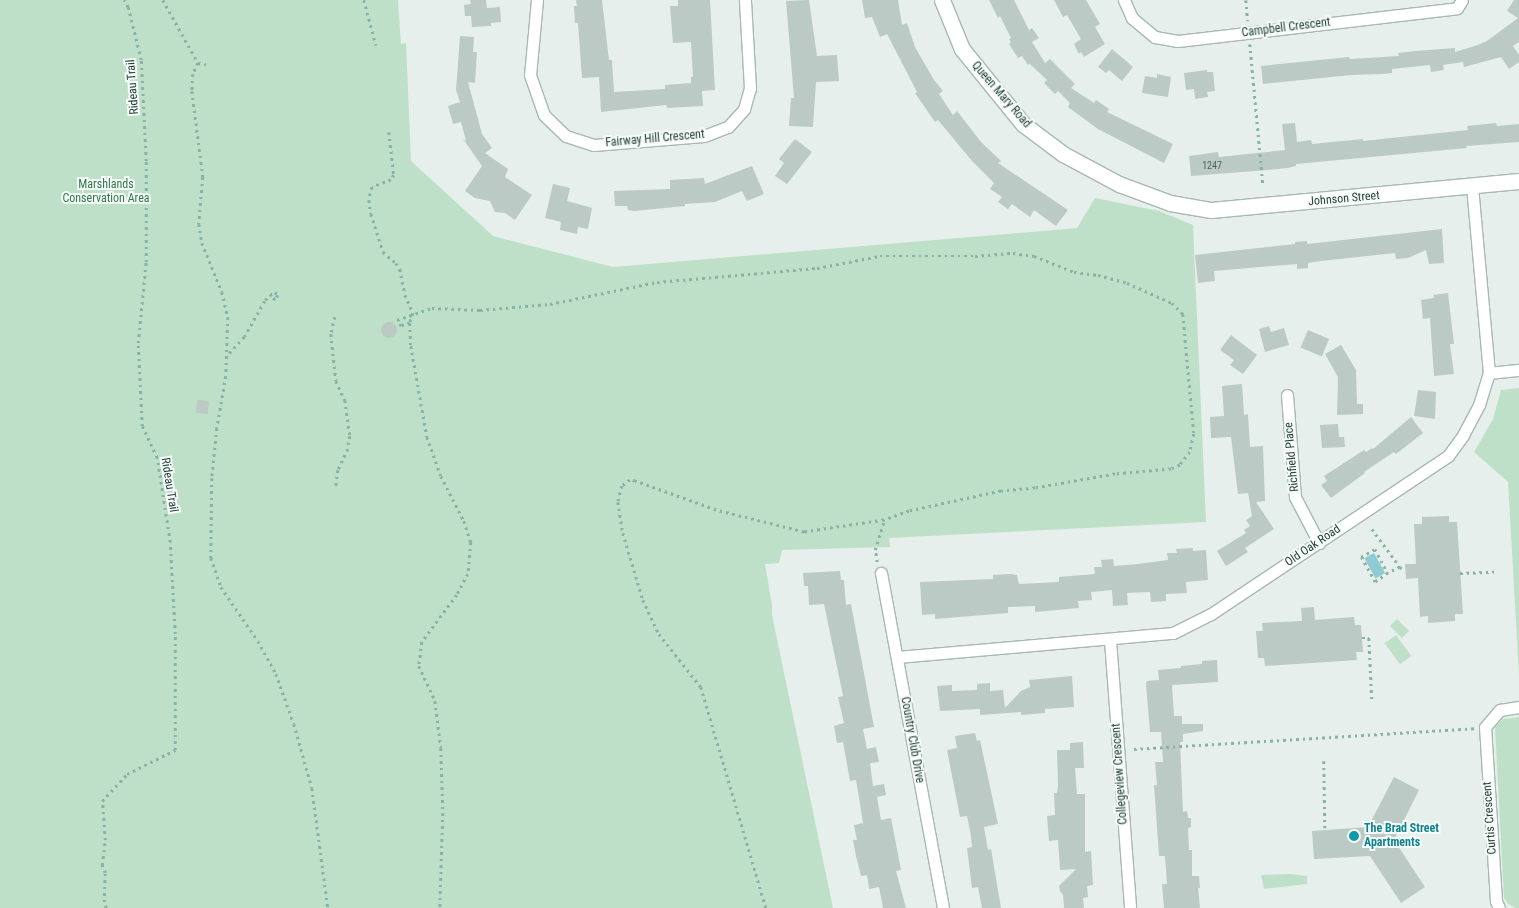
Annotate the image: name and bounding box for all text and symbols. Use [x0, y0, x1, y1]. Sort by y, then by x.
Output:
street label: Campbell Crescent [1241, 15, 1331, 41]
street label: Rideau Trail [124, 59, 142, 115]
street label: Queen Mary Road [968, 59, 1034, 131]
street label: Fairway Hill Crescent [605, 127, 705, 151]
house number: 1247 [1202, 160, 1222, 172]
park label: Marshlands Conservation Area [62, 178, 150, 206]
street label: Johnson Street [1308, 189, 1380, 209]
street label: Richfield Place [1282, 422, 1302, 492]
street label: Rideau Trail [158, 456, 180, 514]
street label: Old Oak Road [1282, 522, 1344, 570]
street label: Country Club Drive [897, 696, 927, 784]
street label: Collegeview Crescent [1109, 723, 1131, 825]
street label: Curtis Crescent [1480, 781, 1500, 855]
place label: The Brad Street Apartments [1364, 822, 1439, 850]
marker: The Brad Street Apartments [1348, 830, 1360, 842]

